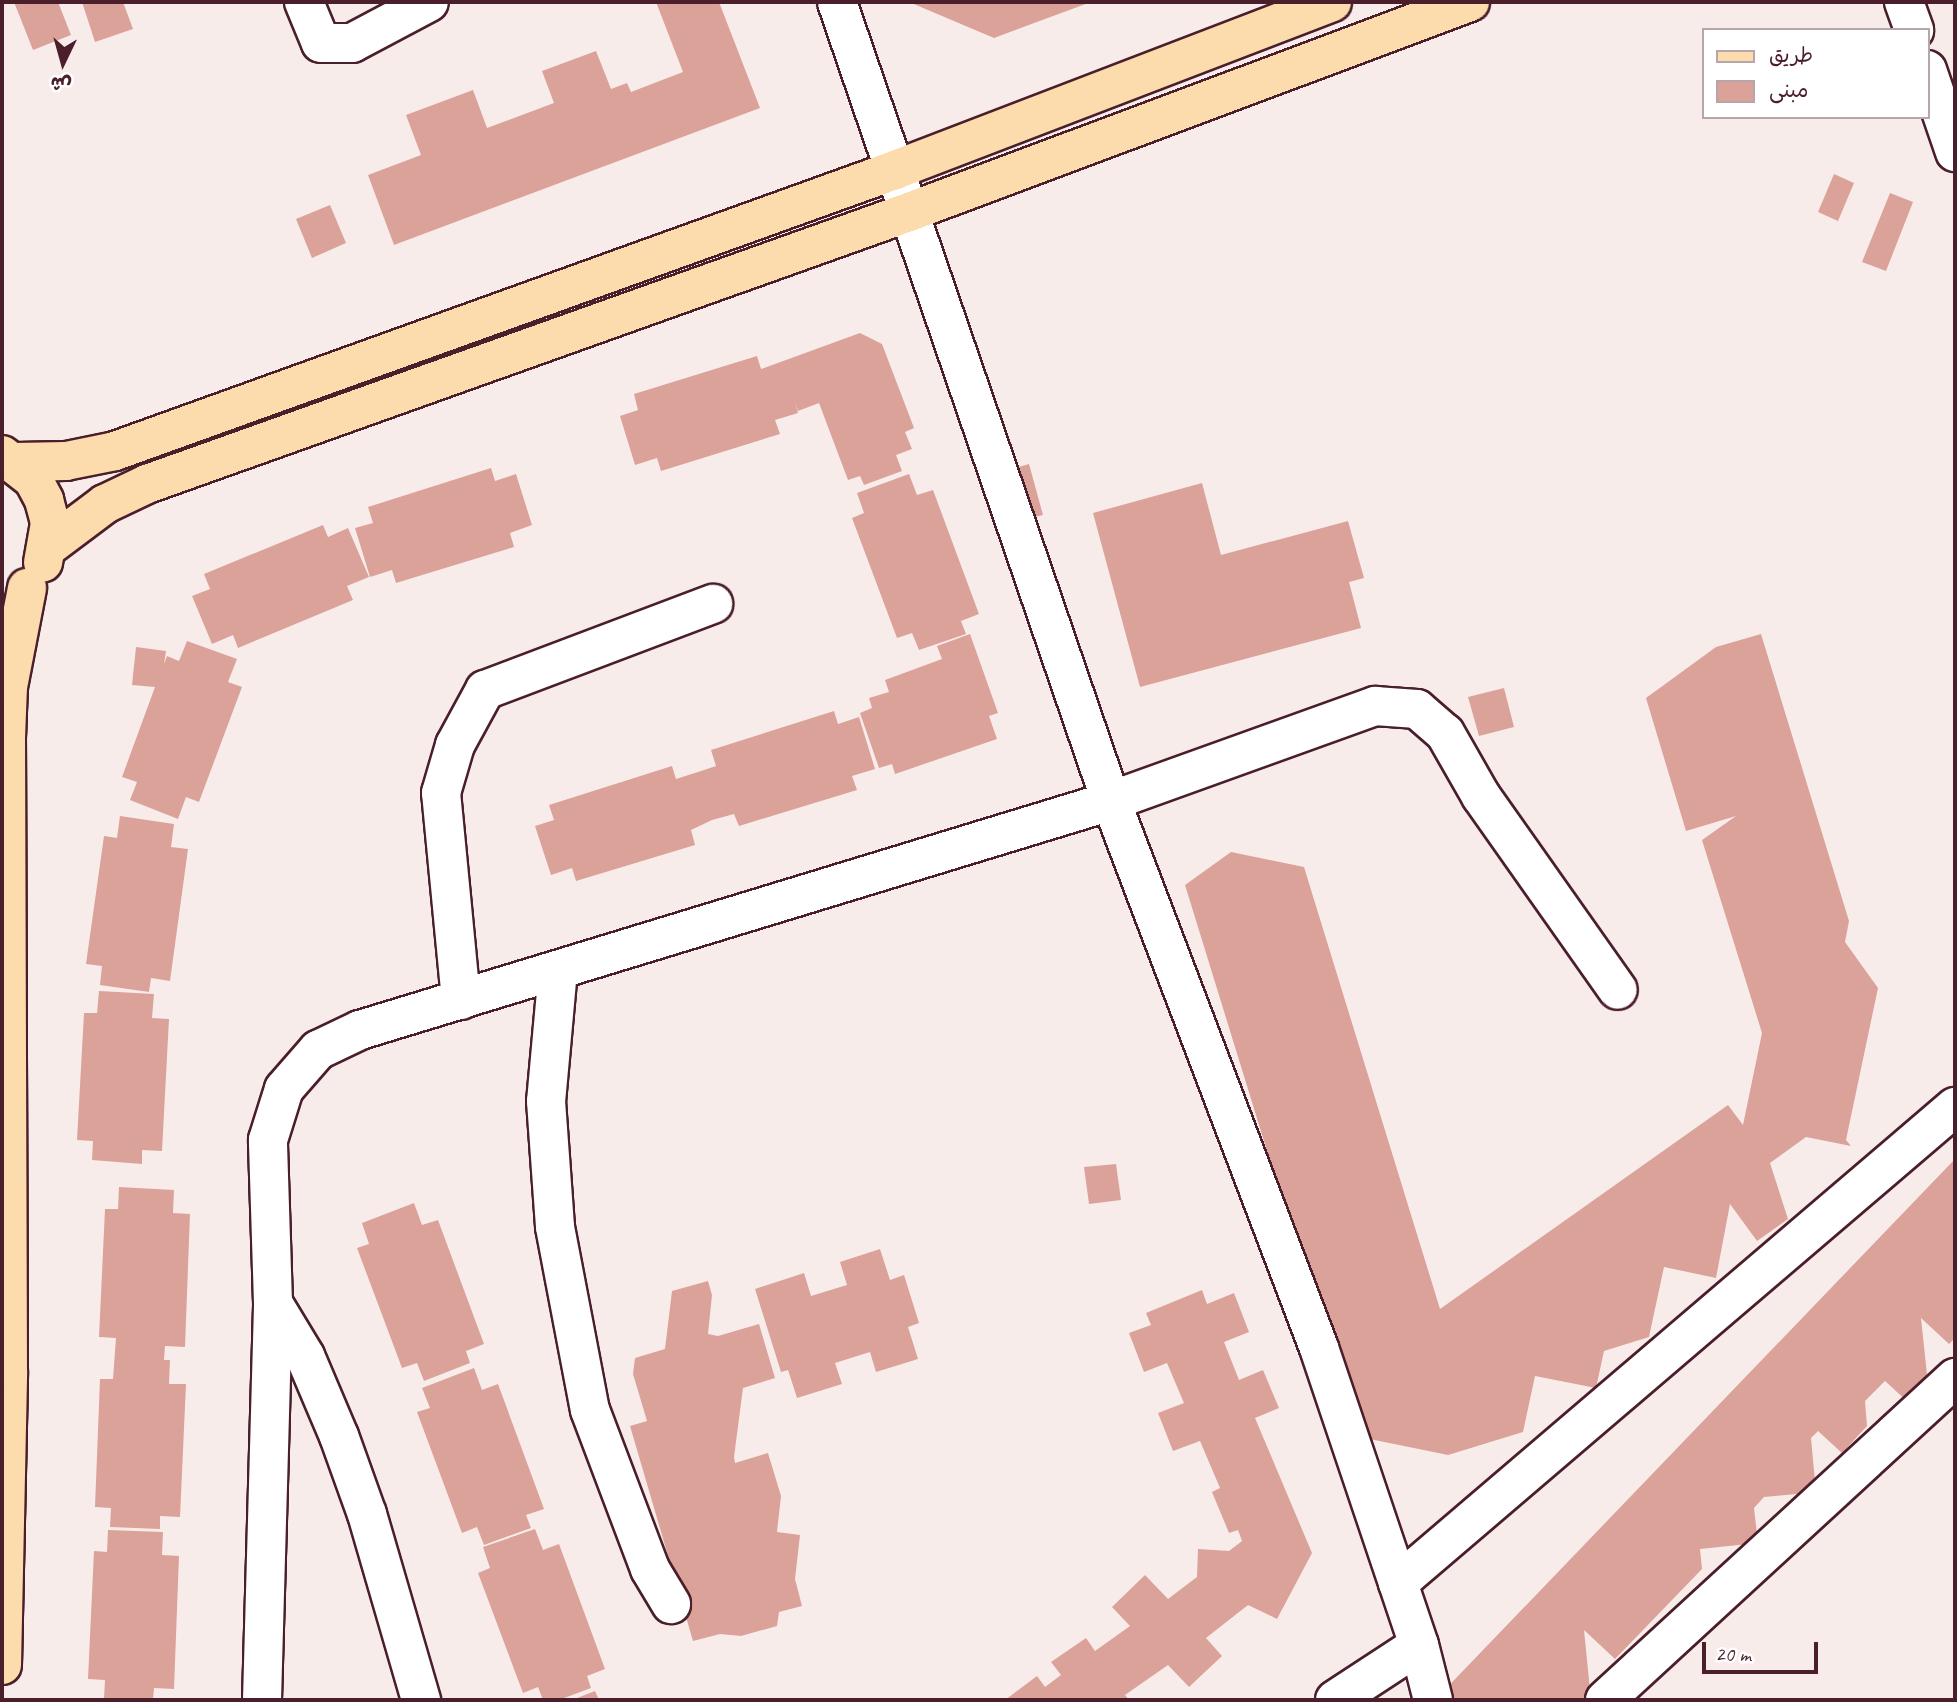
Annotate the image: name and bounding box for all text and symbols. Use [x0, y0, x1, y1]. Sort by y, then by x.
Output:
north arrow [28, 28, 98, 98]
legend [1702, 28, 1929, 119]
text: طريق [1769, 42, 1813, 68]
text: ش [50, 71, 73, 97]
text: مبنى [1769, 77, 1808, 103]
scale bar [1705, 1628, 1820, 1672]
text: 20 m [1715, 1641, 1751, 1667]

